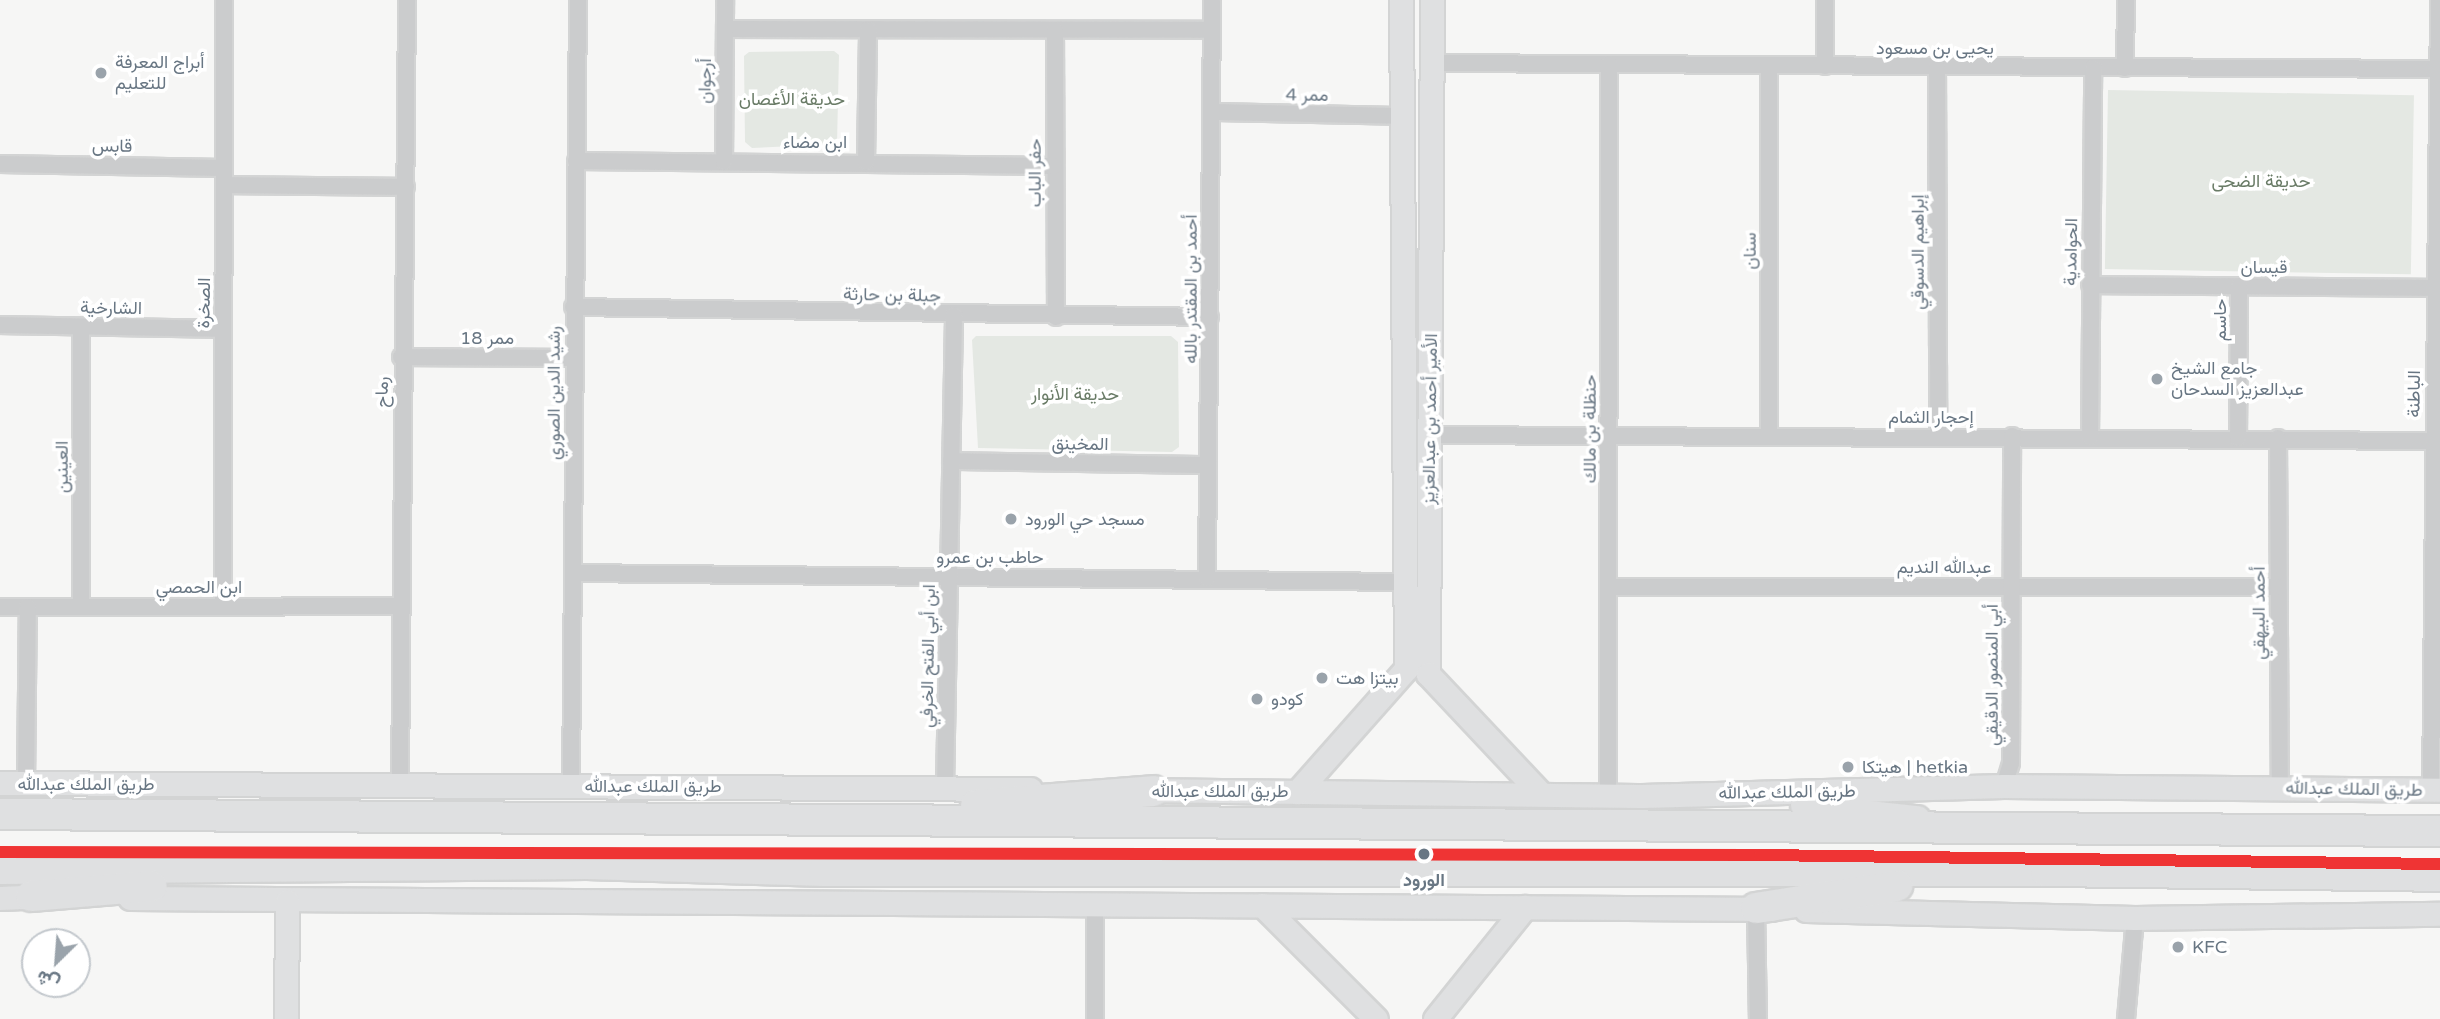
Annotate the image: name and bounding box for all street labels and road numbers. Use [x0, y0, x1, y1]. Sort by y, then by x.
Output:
street label: يحيى بن مسعود [1876, 37, 1994, 59]
street label: أرجوان [694, 58, 716, 104]
street label: ممر 4 [1285, 84, 1329, 106]
street label: ابن مضاء [783, 131, 847, 153]
street label: قابس [92, 135, 132, 157]
street label: حفر الباب [1024, 139, 1046, 207]
street label: إبراهيم الدسوقي [1907, 194, 1929, 310]
street label: أحمد بن المقتدر بالله [1180, 214, 1202, 364]
street label: الحوامدية [2060, 218, 2082, 286]
street label: سنان [1739, 232, 1761, 270]
street label: قيسان [2241, 256, 2287, 278]
street label: الصخرة [193, 277, 215, 329]
street label: جبلة بن حارثة [843, 283, 941, 307]
street label: الشارخية [80, 297, 142, 319]
street label: حاسم [2209, 299, 2231, 341]
street label: رشيد الدين الصوري [543, 326, 565, 460]
street label: ممر 18 [460, 327, 514, 349]
street label: الأمير أحمد بن عبدالعزيز [1418, 333, 1442, 505]
street label: الباطنة [2403, 370, 2425, 418]
street label: حنظلة بن مالك [1579, 375, 1601, 483]
street label: رماح [371, 376, 393, 408]
street label: إحجار الثمام [1888, 406, 1974, 428]
street label: المخينق [1051, 433, 1109, 455]
street label: العينين [51, 441, 73, 493]
street label: حاطب بن عمرو [936, 546, 1044, 568]
street label: عبدالله النديم [1897, 556, 1991, 578]
street label: أحمد البيهقي [2248, 566, 2270, 660]
street label: ابن الحمصي [156, 576, 242, 598]
street label: ابن أبي الفتح الخرفي [916, 584, 940, 728]
street label: أبي المنصور الدقيقي [1981, 604, 2003, 746]
street label: طريق الملك عبدالله [17, 773, 155, 795]
street label: طريق الملك عبدالله [584, 775, 722, 797]
street label: طريق الملك عبدالله [2285, 777, 2423, 801]
street label: طريق الملك عبدالله [1151, 780, 1289, 802]
street label: طريق الملك عبدالله [1718, 780, 1856, 804]

